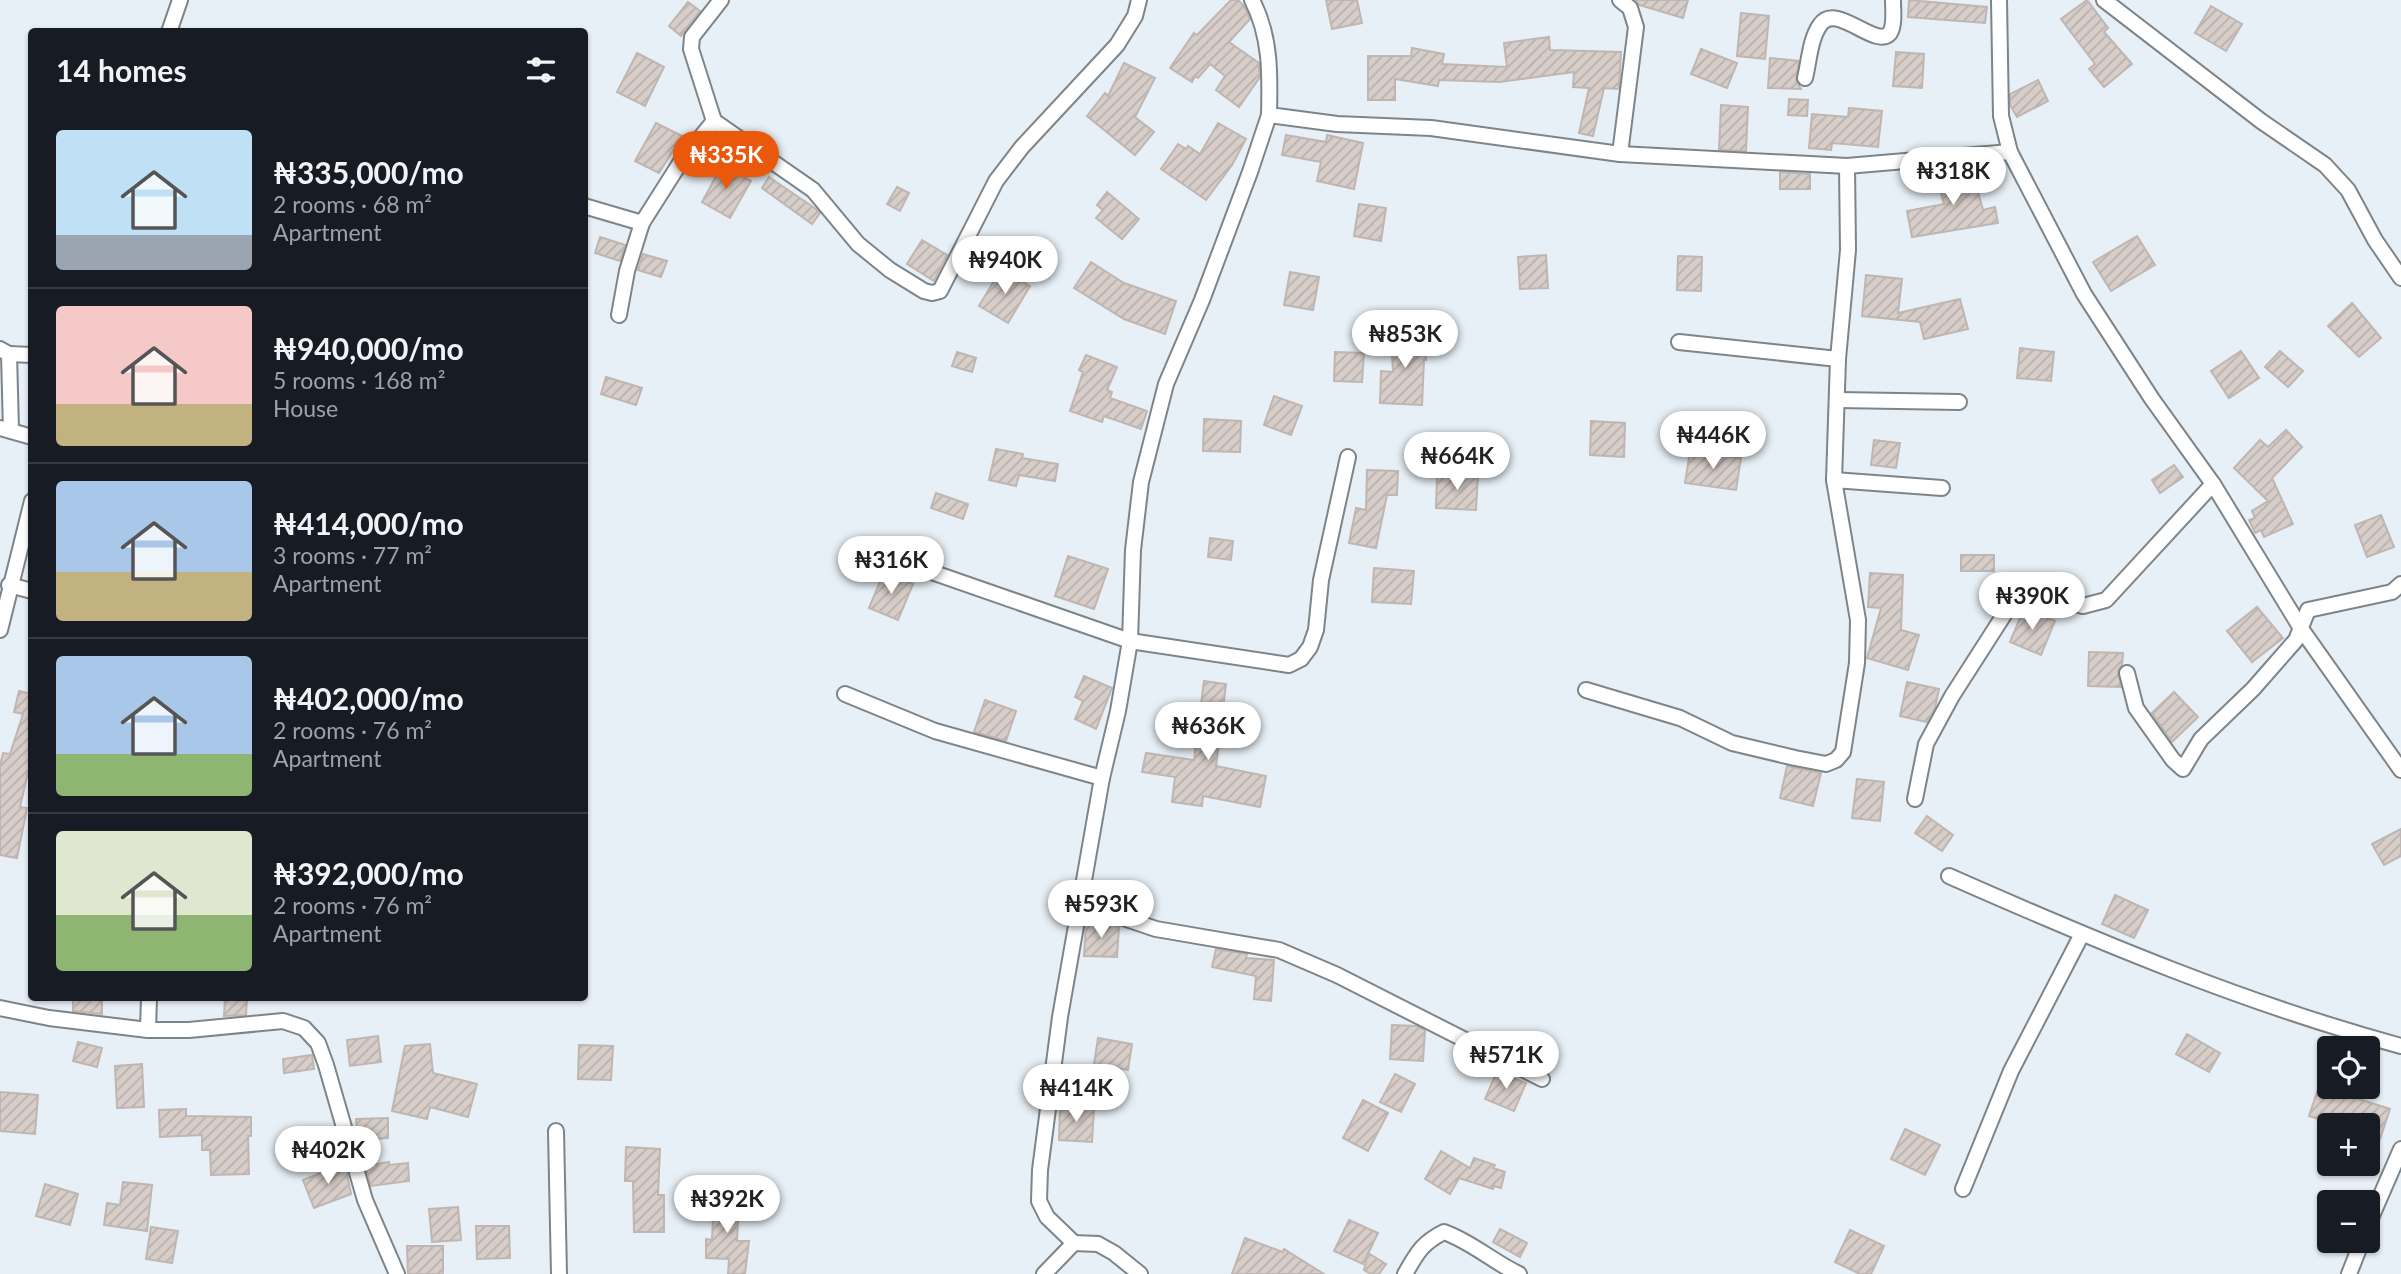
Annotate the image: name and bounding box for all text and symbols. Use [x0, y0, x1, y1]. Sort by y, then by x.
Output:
icon: filters [522, 51, 560, 89]
text: 14 homes [56, 52, 187, 88]
pin: ₦335K [677, 132, 775, 191]
text: ₦335K [689, 140, 763, 168]
pin: ₦318K [1904, 148, 2002, 207]
text: ₦335,000/mo [273, 154, 464, 190]
text: ₦318K [1916, 156, 1990, 184]
icon: home [112, 158, 196, 242]
text: 2 rooms · 68 m² [273, 190, 432, 218]
text: Apartment [273, 218, 381, 246]
pin: ₦940K [956, 236, 1054, 296]
text: ₦940K [968, 245, 1042, 273]
pin: ₦853K [1356, 310, 1454, 370]
text: ₦853K [1368, 319, 1442, 347]
text: ₦940,000/mo [273, 330, 464, 366]
icon: home [112, 334, 196, 418]
text: 5 rooms · 168 m² [273, 366, 445, 394]
text: House [273, 394, 338, 422]
pin: ₦446K [1664, 412, 1762, 471]
text: ₦446K [1676, 420, 1750, 448]
pin: ₦664K [1408, 433, 1506, 492]
text: ₦664K [1420, 441, 1494, 469]
text: ₦414,000/mo [273, 505, 464, 541]
icon: home [112, 509, 196, 593]
pin: ₦316K [842, 536, 940, 596]
text: 3 rooms · 77 m² [273, 541, 432, 569]
text: ₦316K [854, 545, 928, 573]
text: Apartment [273, 569, 381, 597]
pin: ₦390K [1983, 572, 2081, 632]
text: ₦390K [1995, 581, 2069, 609]
text: ₦402,000/mo [273, 680, 464, 716]
icon: home [112, 684, 196, 768]
pin: ₦636K [1159, 702, 1257, 762]
text: ₦636K [1171, 711, 1245, 739]
text: 2 rooms · 76 m² [273, 716, 432, 744]
text: Apartment [273, 744, 381, 772]
text: ₦392,000/mo [273, 855, 464, 891]
icon: home [112, 859, 196, 943]
pin: ₦593K [1052, 880, 1150, 940]
text: ₦593K [1064, 889, 1138, 917]
text: 2 rooms · 76 m² [273, 891, 432, 919]
text: Apartment [273, 919, 381, 947]
pin: ₦571K [1457, 1032, 1555, 1091]
map controls [2317, 1036, 2380, 1253]
button: locate [2317, 1036, 2380, 1099]
text: ₦571K [1469, 1040, 1543, 1068]
pin: ₦414K [1027, 1064, 1125, 1124]
text: ₦414K [1039, 1073, 1113, 1101]
button: + [2317, 1113, 2380, 1176]
pin: ₦402K [279, 1126, 377, 1186]
text: ₦402K [291, 1135, 365, 1163]
pin: ₦392K [678, 1176, 776, 1235]
text: ₦392K [690, 1184, 764, 1212]
button: − [2317, 1190, 2380, 1253]

